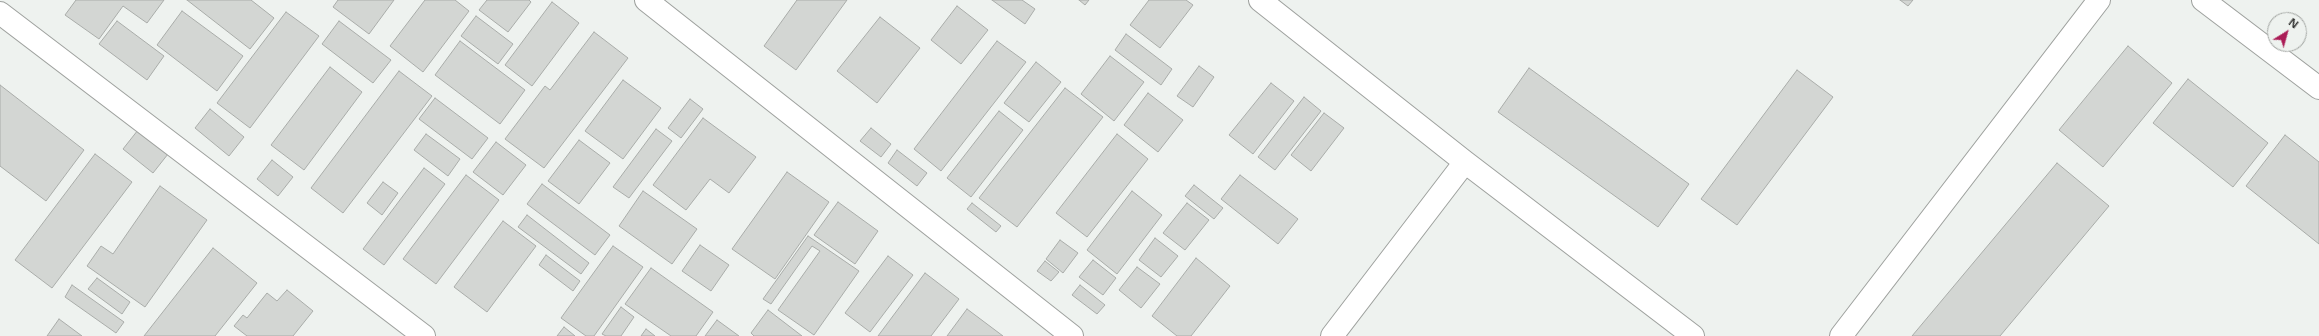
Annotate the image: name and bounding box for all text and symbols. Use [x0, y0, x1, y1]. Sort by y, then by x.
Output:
north arrow [2267, 12, 2307, 52]
text: N [2286, 14, 2302, 31]

